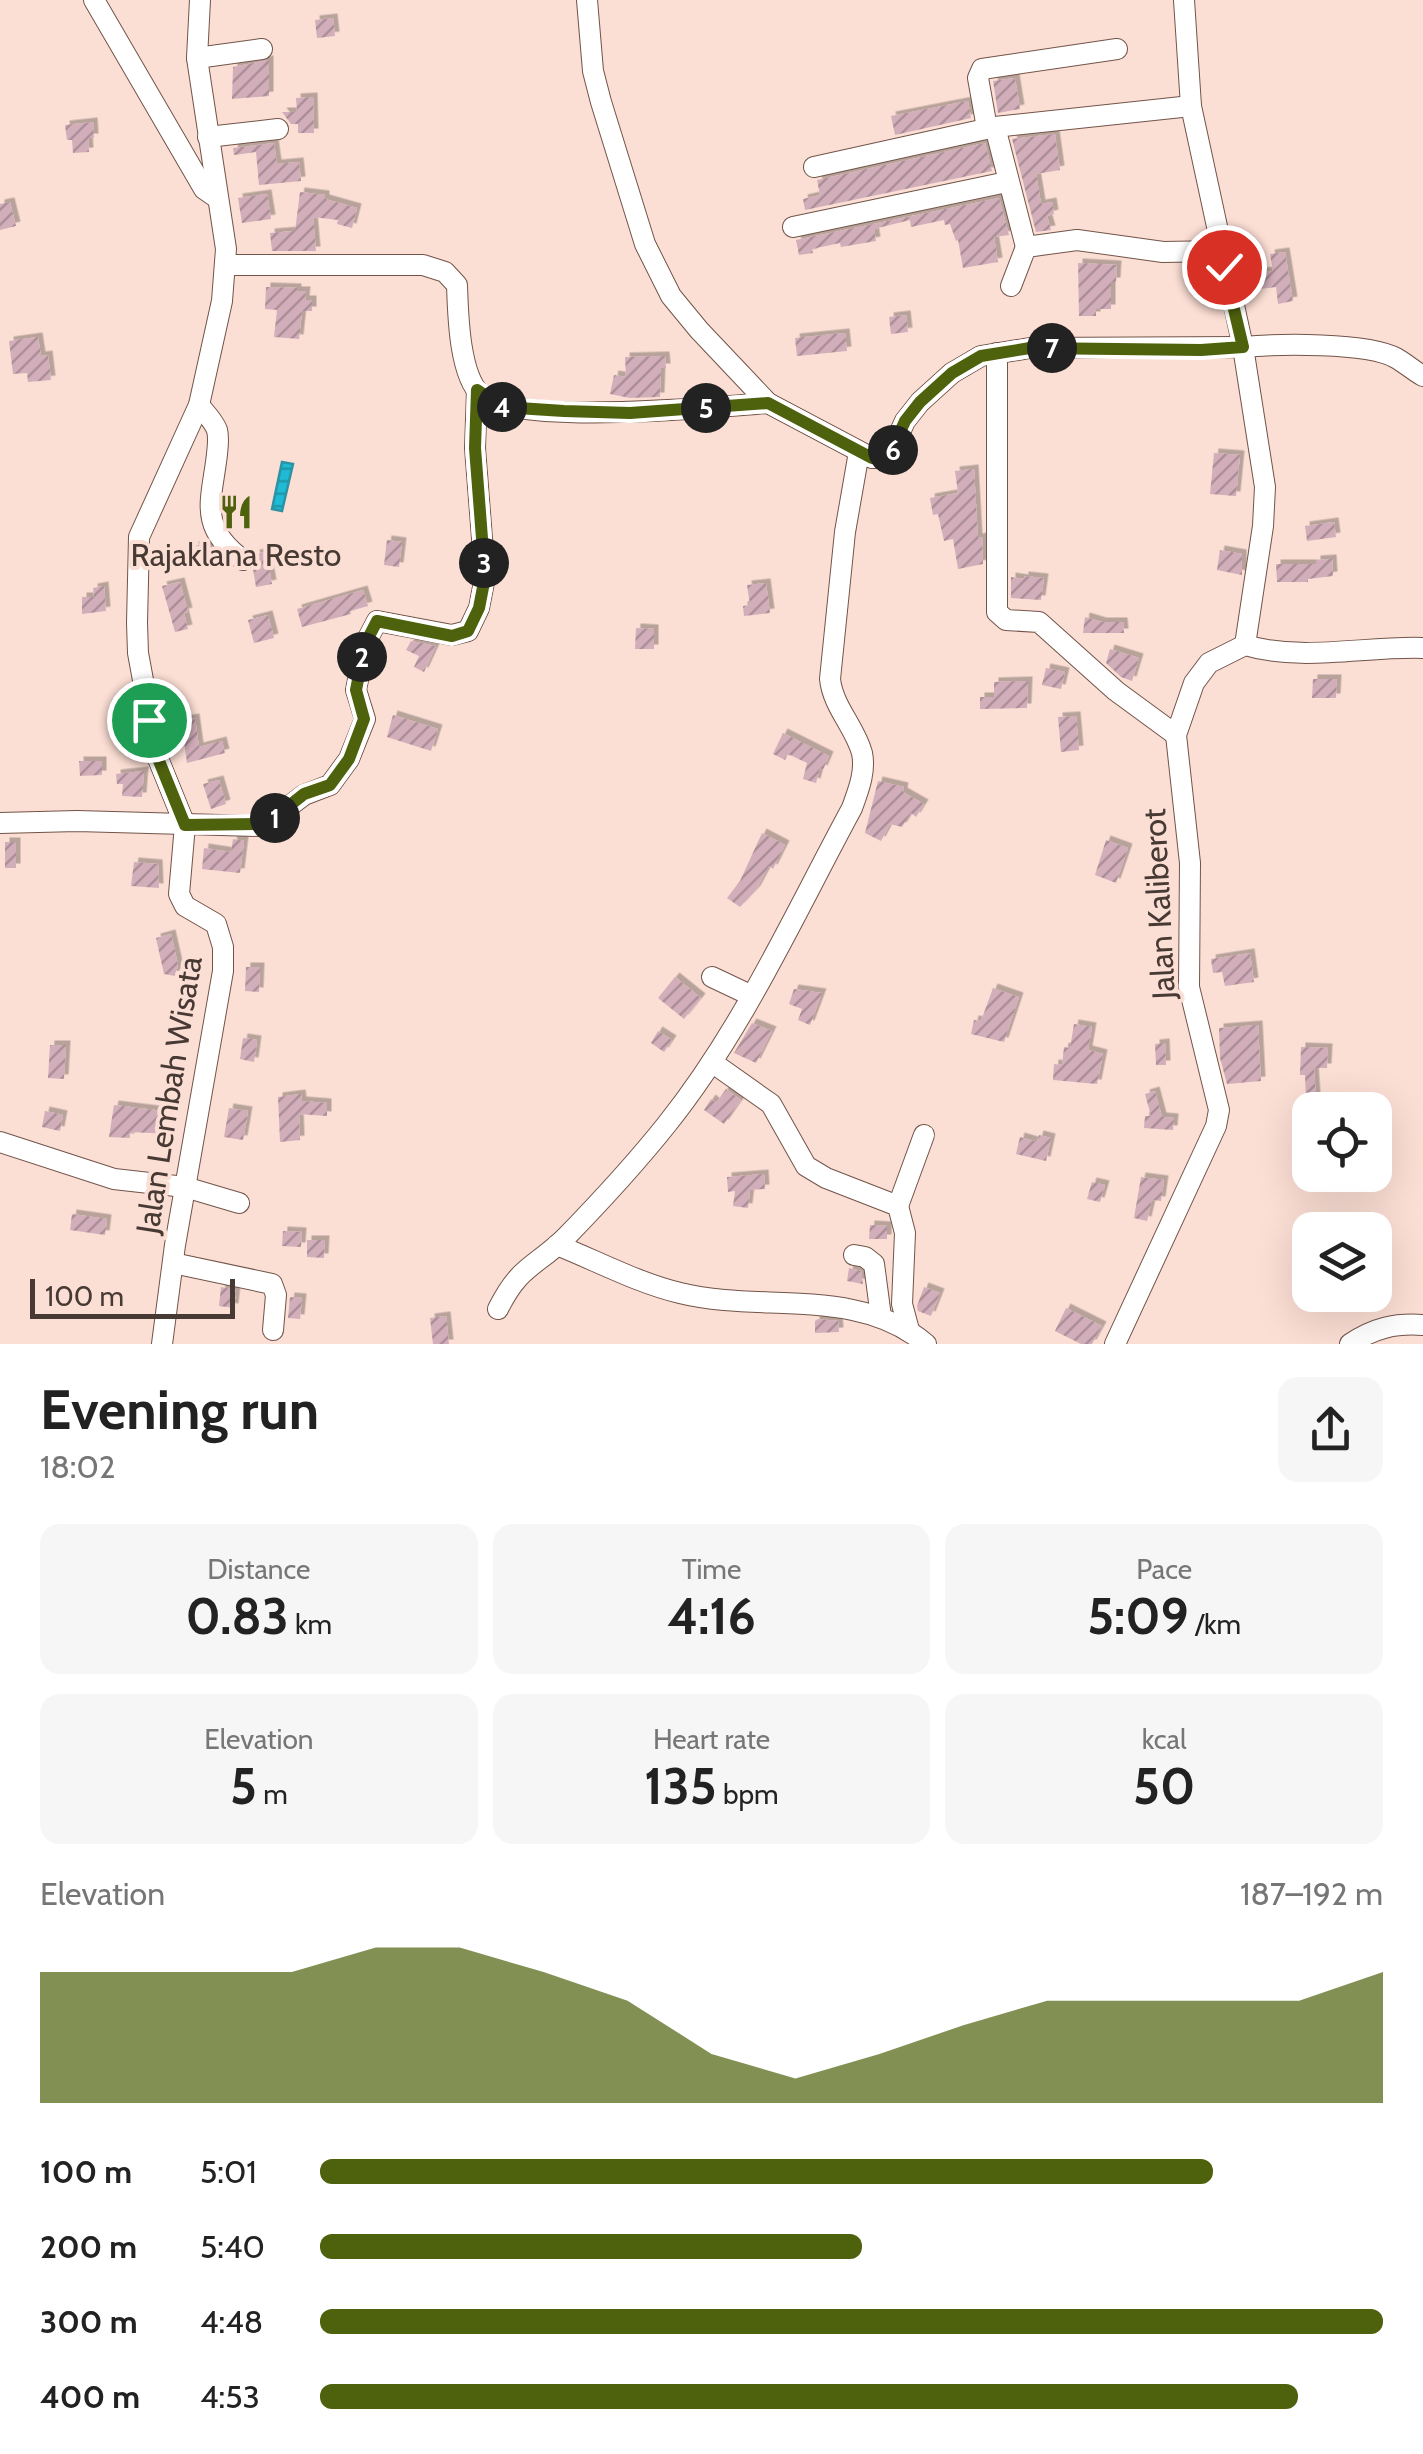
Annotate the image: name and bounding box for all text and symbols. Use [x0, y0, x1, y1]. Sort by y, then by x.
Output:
pin [1182, 225, 1267, 310]
icon: check [1197, 240, 1252, 295]
pin: 7 [1027, 323, 1077, 373]
text: 7 [1045, 331, 1059, 365]
pin: 4 [477, 382, 527, 432]
pin: 5 [681, 383, 731, 433]
text: 4 [493, 390, 511, 424]
text: 5 [698, 391, 714, 425]
pin: 6 [868, 425, 918, 475]
text: 6 [885, 433, 901, 467]
restaurant icon: Rajaklana Resto [217, 493, 255, 531]
place label: Rajaklana Resto [131, 535, 341, 574]
pin: 3 [459, 538, 509, 588]
text: 3 [476, 546, 492, 580]
pin: 2 [337, 632, 387, 682]
text: 2 [355, 640, 369, 674]
pin [107, 678, 192, 763]
icon: arrive [122, 693, 177, 748]
pin: 1 [250, 793, 300, 843]
text: 1 [270, 801, 280, 835]
street label: Jalan Kaliberot [1134, 807, 1183, 1001]
street label: Jalan Lembah Wisata [127, 953, 210, 1237]
map controls [1292, 1092, 1392, 1312]
button: locate [1292, 1092, 1392, 1192]
button: layers [1292, 1212, 1392, 1312]
scale bar [30, 1274, 235, 1318]
text: 100 m [45, 1279, 124, 1313]
text: Evening run [40, 1376, 319, 1443]
button: share [1278, 1377, 1383, 1482]
text: 18:02 [40, 1447, 116, 1486]
text: Distance [207, 1552, 310, 1586]
text: Time [682, 1552, 741, 1586]
text: Pace [1136, 1552, 1192, 1586]
text: 0.83 [186, 1586, 289, 1647]
text: 4:16 [667, 1586, 756, 1647]
text: 5:09 [1087, 1586, 1189, 1647]
text: km [289, 1607, 332, 1641]
text: /km [1189, 1607, 1241, 1641]
text: Elevation [204, 1722, 314, 1756]
text: Heart rate [653, 1722, 770, 1756]
text: kcal [1142, 1722, 1187, 1756]
text: 5 [230, 1756, 257, 1817]
text: 135 [644, 1756, 717, 1817]
text: 50 [1133, 1756, 1195, 1817]
text: m [257, 1777, 288, 1811]
text: bpm [717, 1777, 779, 1811]
text: Elevation [40, 1874, 165, 1913]
text: 187–192 m [1240, 1874, 1383, 1913]
text: 100 m [40, 2152, 132, 2191]
text: 5:01 [200, 2152, 257, 2191]
text: 200 m [40, 2227, 137, 2266]
text: 5:40 [200, 2227, 265, 2266]
text: 300 m [40, 2302, 137, 2341]
text: 4:48 [200, 2302, 263, 2341]
text: 400 m [40, 2377, 140, 2416]
text: 4:53 [200, 2377, 260, 2416]

